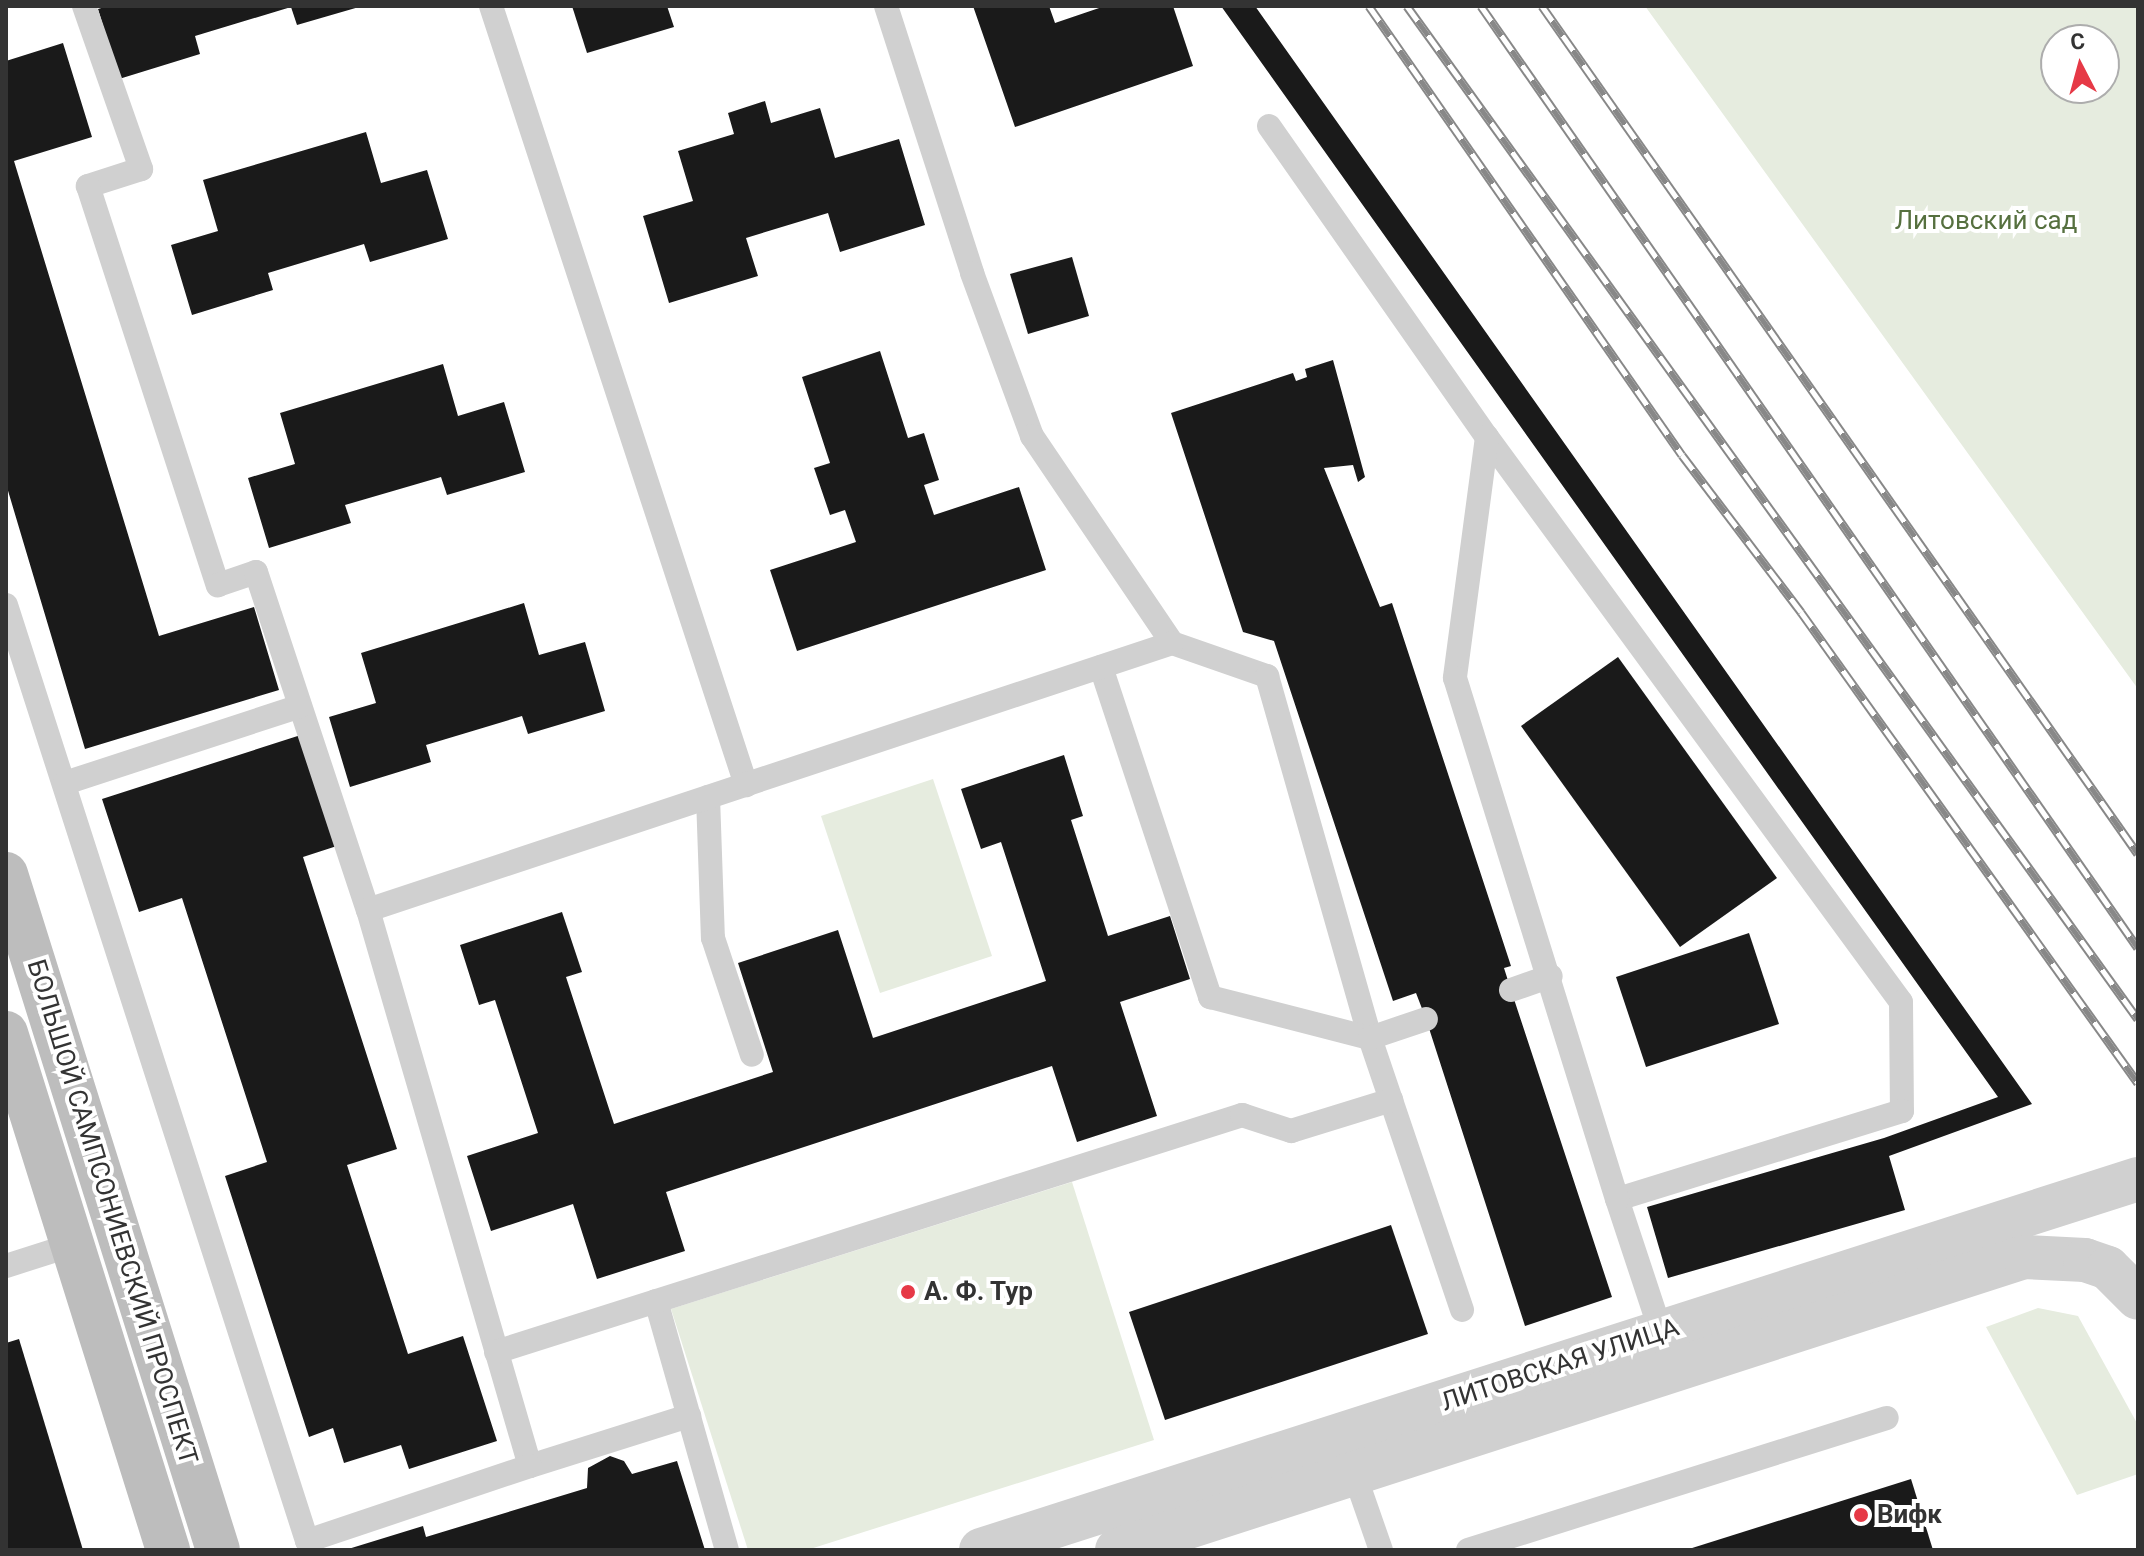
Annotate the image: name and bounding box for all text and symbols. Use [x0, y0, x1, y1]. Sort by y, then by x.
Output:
north arrow [2040, 24, 2120, 104]
text: С [2069, 28, 2086, 55]
park label: Литовский сад [1895, 205, 2077, 237]
street label: БОЛЬШОЙ САМПСОНИЕВСКИЙ ПРОСПЕКТ [20, 956, 204, 1468]
place label: А. Ф. Тур [924, 1276, 1034, 1308]
marker: А. Ф. Тур [899, 1283, 917, 1301]
street label: ЛИТОВСКАЯ УЛИЦА [1437, 1312, 1683, 1418]
place label: Вифк [1877, 1499, 1942, 1531]
marker: Вифк [1852, 1506, 1870, 1524]

